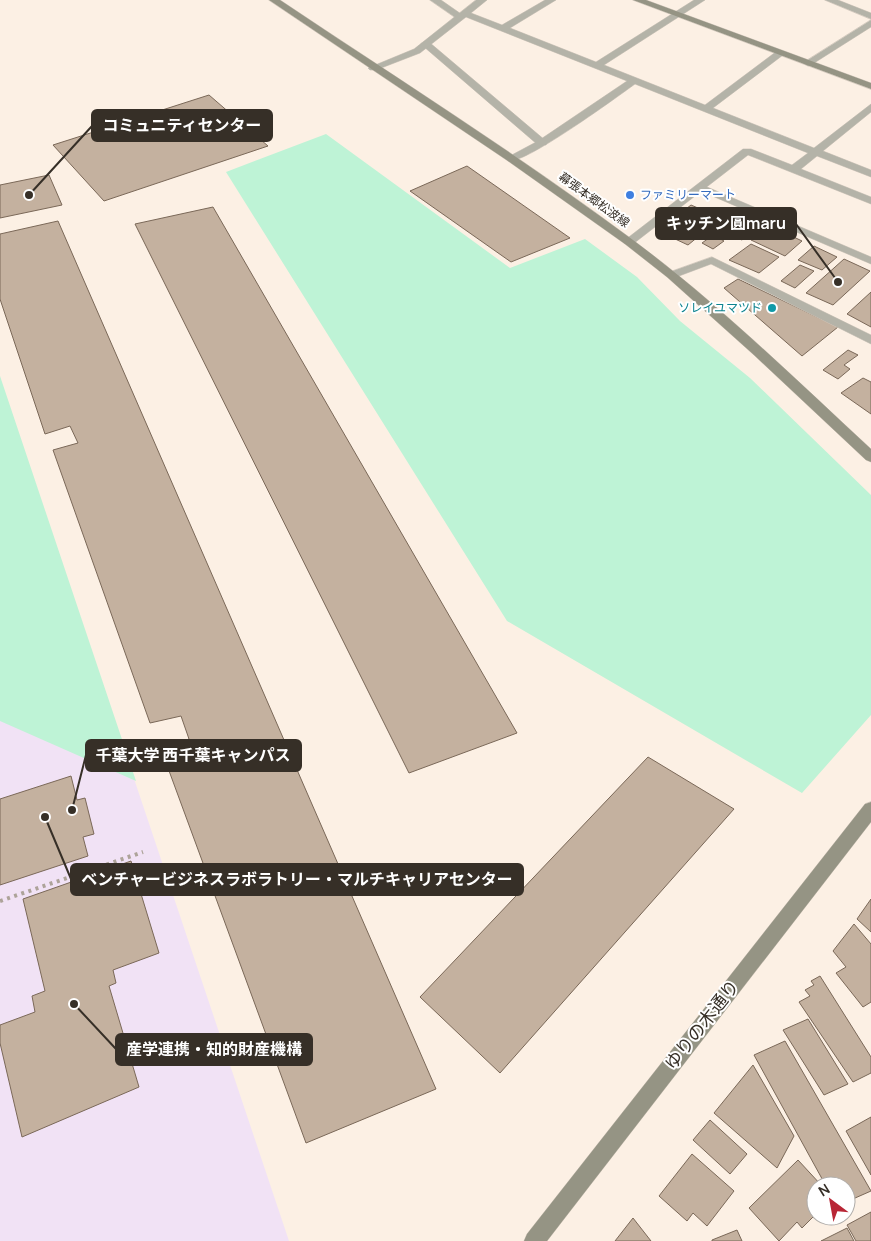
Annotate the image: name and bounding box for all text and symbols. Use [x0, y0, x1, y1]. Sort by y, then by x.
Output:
callout: コミュニティセンター [92, 110, 272, 141]
text: コミュニティセンター [102, 114, 262, 136]
street label: 幕張本郷松波線 [555, 168, 633, 231]
place label: ファミリーマート [640, 186, 736, 203]
marker: ファミリーマート [624, 189, 636, 201]
callout: キッチン圓maru [656, 208, 796, 239]
text: キッチン圓maru [666, 212, 786, 234]
place label: ソレイユマツド [678, 299, 762, 316]
marker: ソレイユマツド [766, 302, 778, 314]
callout: 千葉大学 西千葉キャンパス [86, 740, 301, 771]
text: 千葉大学 西千葉キャンパス [95, 744, 291, 766]
callout: ベンチャービジネスラボラトリー・マルチキャリアセンター [71, 864, 523, 895]
text: ベンチャービジネスラボラトリー・マルチキャリアセンター [81, 868, 513, 890]
street label: ゆりの木通り [659, 974, 744, 1074]
callout: 産学連携・知的財産機構 [116, 1034, 312, 1065]
text: 産学連携・知的財産機構 [126, 1038, 302, 1060]
north arrow [806, 1176, 856, 1226]
text: N [815, 1179, 833, 1200]

